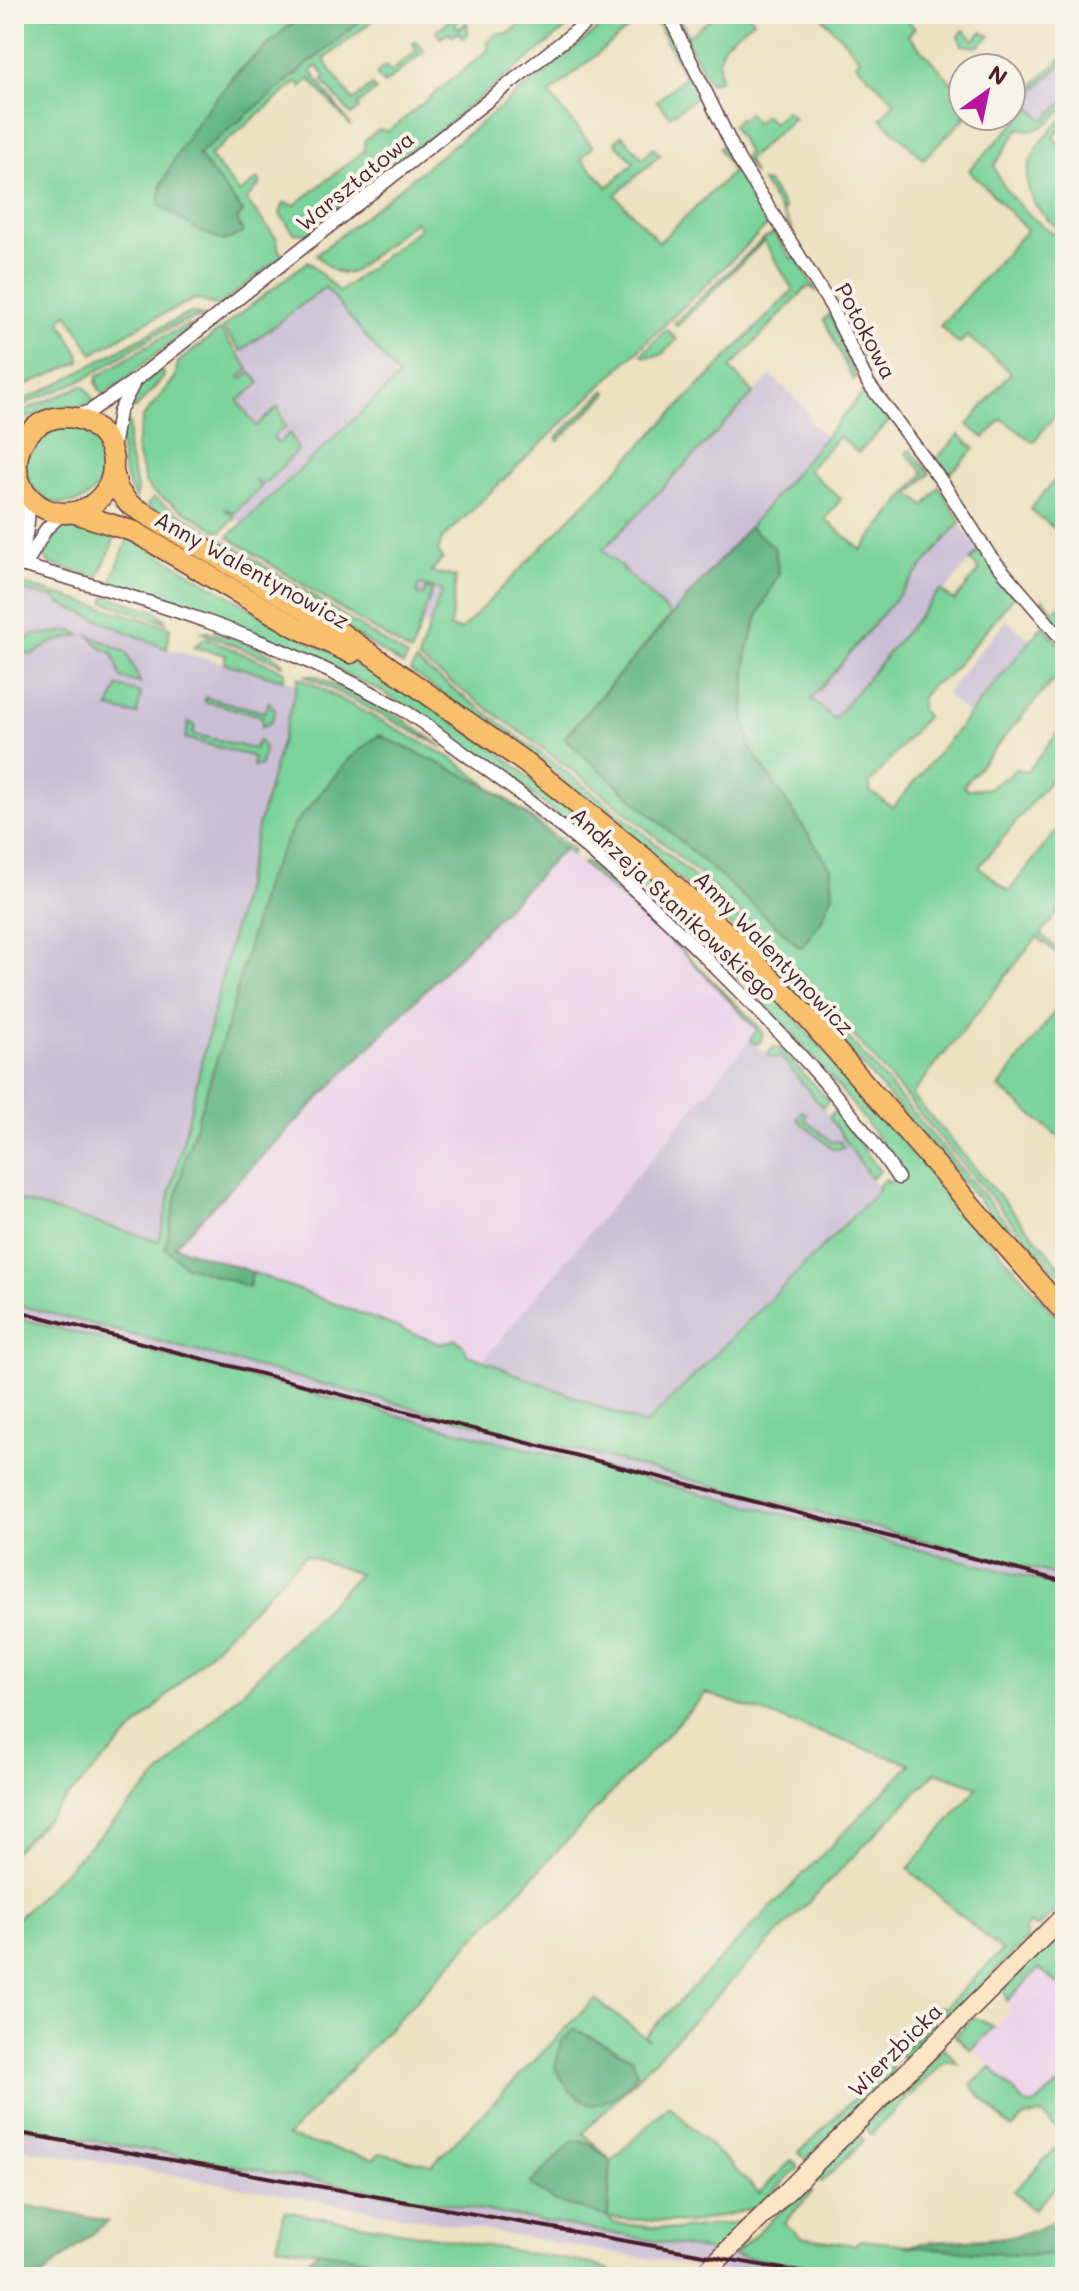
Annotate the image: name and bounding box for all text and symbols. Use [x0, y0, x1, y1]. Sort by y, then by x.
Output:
north arrow [947, 52, 1027, 132]
text: N [983, 58, 1013, 92]
street label: Warsztatowa [290, 124, 420, 237]
street label: Potokowa [829, 278, 904, 384]
street label: Anny Walentynowicz [150, 504, 355, 635]
street label: Andrzeja Stanikowskiego [565, 800, 783, 1007]
street label: Anny Walentynowicz [688, 864, 860, 1041]
street label: Wierzbicka [841, 1996, 948, 2103]

